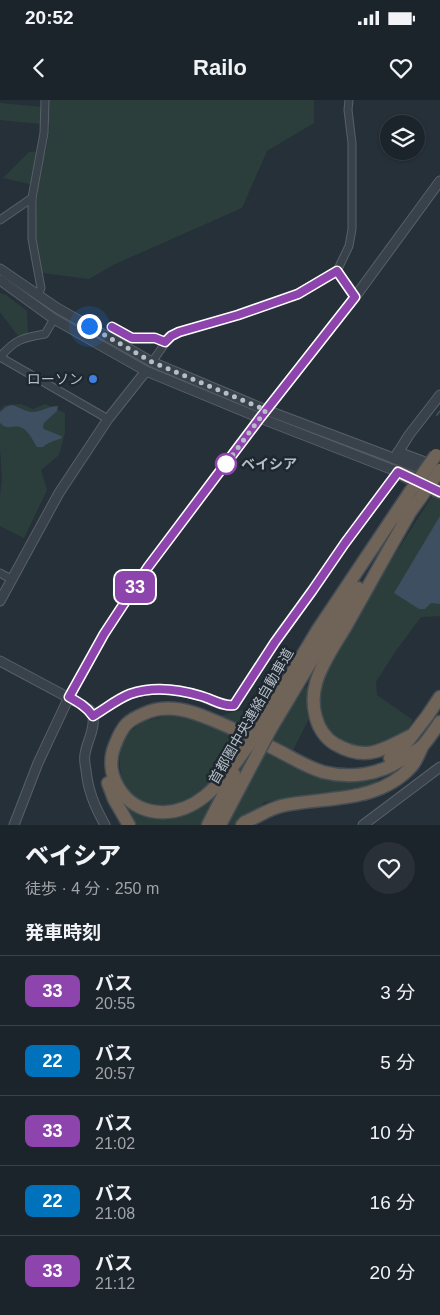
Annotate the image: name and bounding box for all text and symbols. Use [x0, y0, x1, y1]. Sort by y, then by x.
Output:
text: 20:52 [25, 7, 74, 28]
icon: back [25, 54, 53, 82]
icon: heart [387, 54, 415, 82]
text: Railo [193, 55, 247, 80]
map controls [380, 115, 425, 160]
button: layers [380, 115, 425, 160]
your location [77, 314, 102, 339]
place label: ローソン [27, 371, 83, 387]
marker: ローソン [87, 373, 99, 385]
marker: ベイシア [215, 453, 237, 475]
place label: ベイシア [241, 456, 297, 472]
line badge: 33 [112, 571, 158, 603]
text: 33 [125, 577, 145, 597]
street label: 首都圏中央連絡自動車道 [206, 645, 296, 787]
text: ベイシア [25, 842, 121, 869]
button: heart [363, 842, 415, 894]
text: 徒歩 · 4 分 · 250 m [25, 880, 159, 897]
text: 発車時刻 [25, 922, 101, 943]
text: バス [95, 973, 133, 994]
text: 33 [42, 981, 63, 1001]
text: 3 分 [380, 982, 415, 1003]
text: 20:55 [95, 995, 135, 1012]
text: バス [95, 1043, 133, 1064]
text: 22 [42, 1051, 63, 1071]
text: 5 分 [380, 1052, 415, 1073]
text: 20:57 [95, 1065, 135, 1082]
text: バス [95, 1113, 133, 1134]
text: 33 [42, 1121, 63, 1141]
text: 10 分 [370, 1122, 415, 1143]
text: 21:02 [95, 1135, 135, 1152]
text: バス [95, 1183, 133, 1204]
text: 22 [42, 1191, 63, 1211]
text: 16 分 [370, 1192, 415, 1213]
text: 21:08 [95, 1205, 135, 1222]
text: バス [95, 1253, 133, 1274]
text: 33 [42, 1261, 63, 1281]
text: 20 分 [370, 1262, 415, 1283]
text: 21:12 [95, 1275, 135, 1292]

